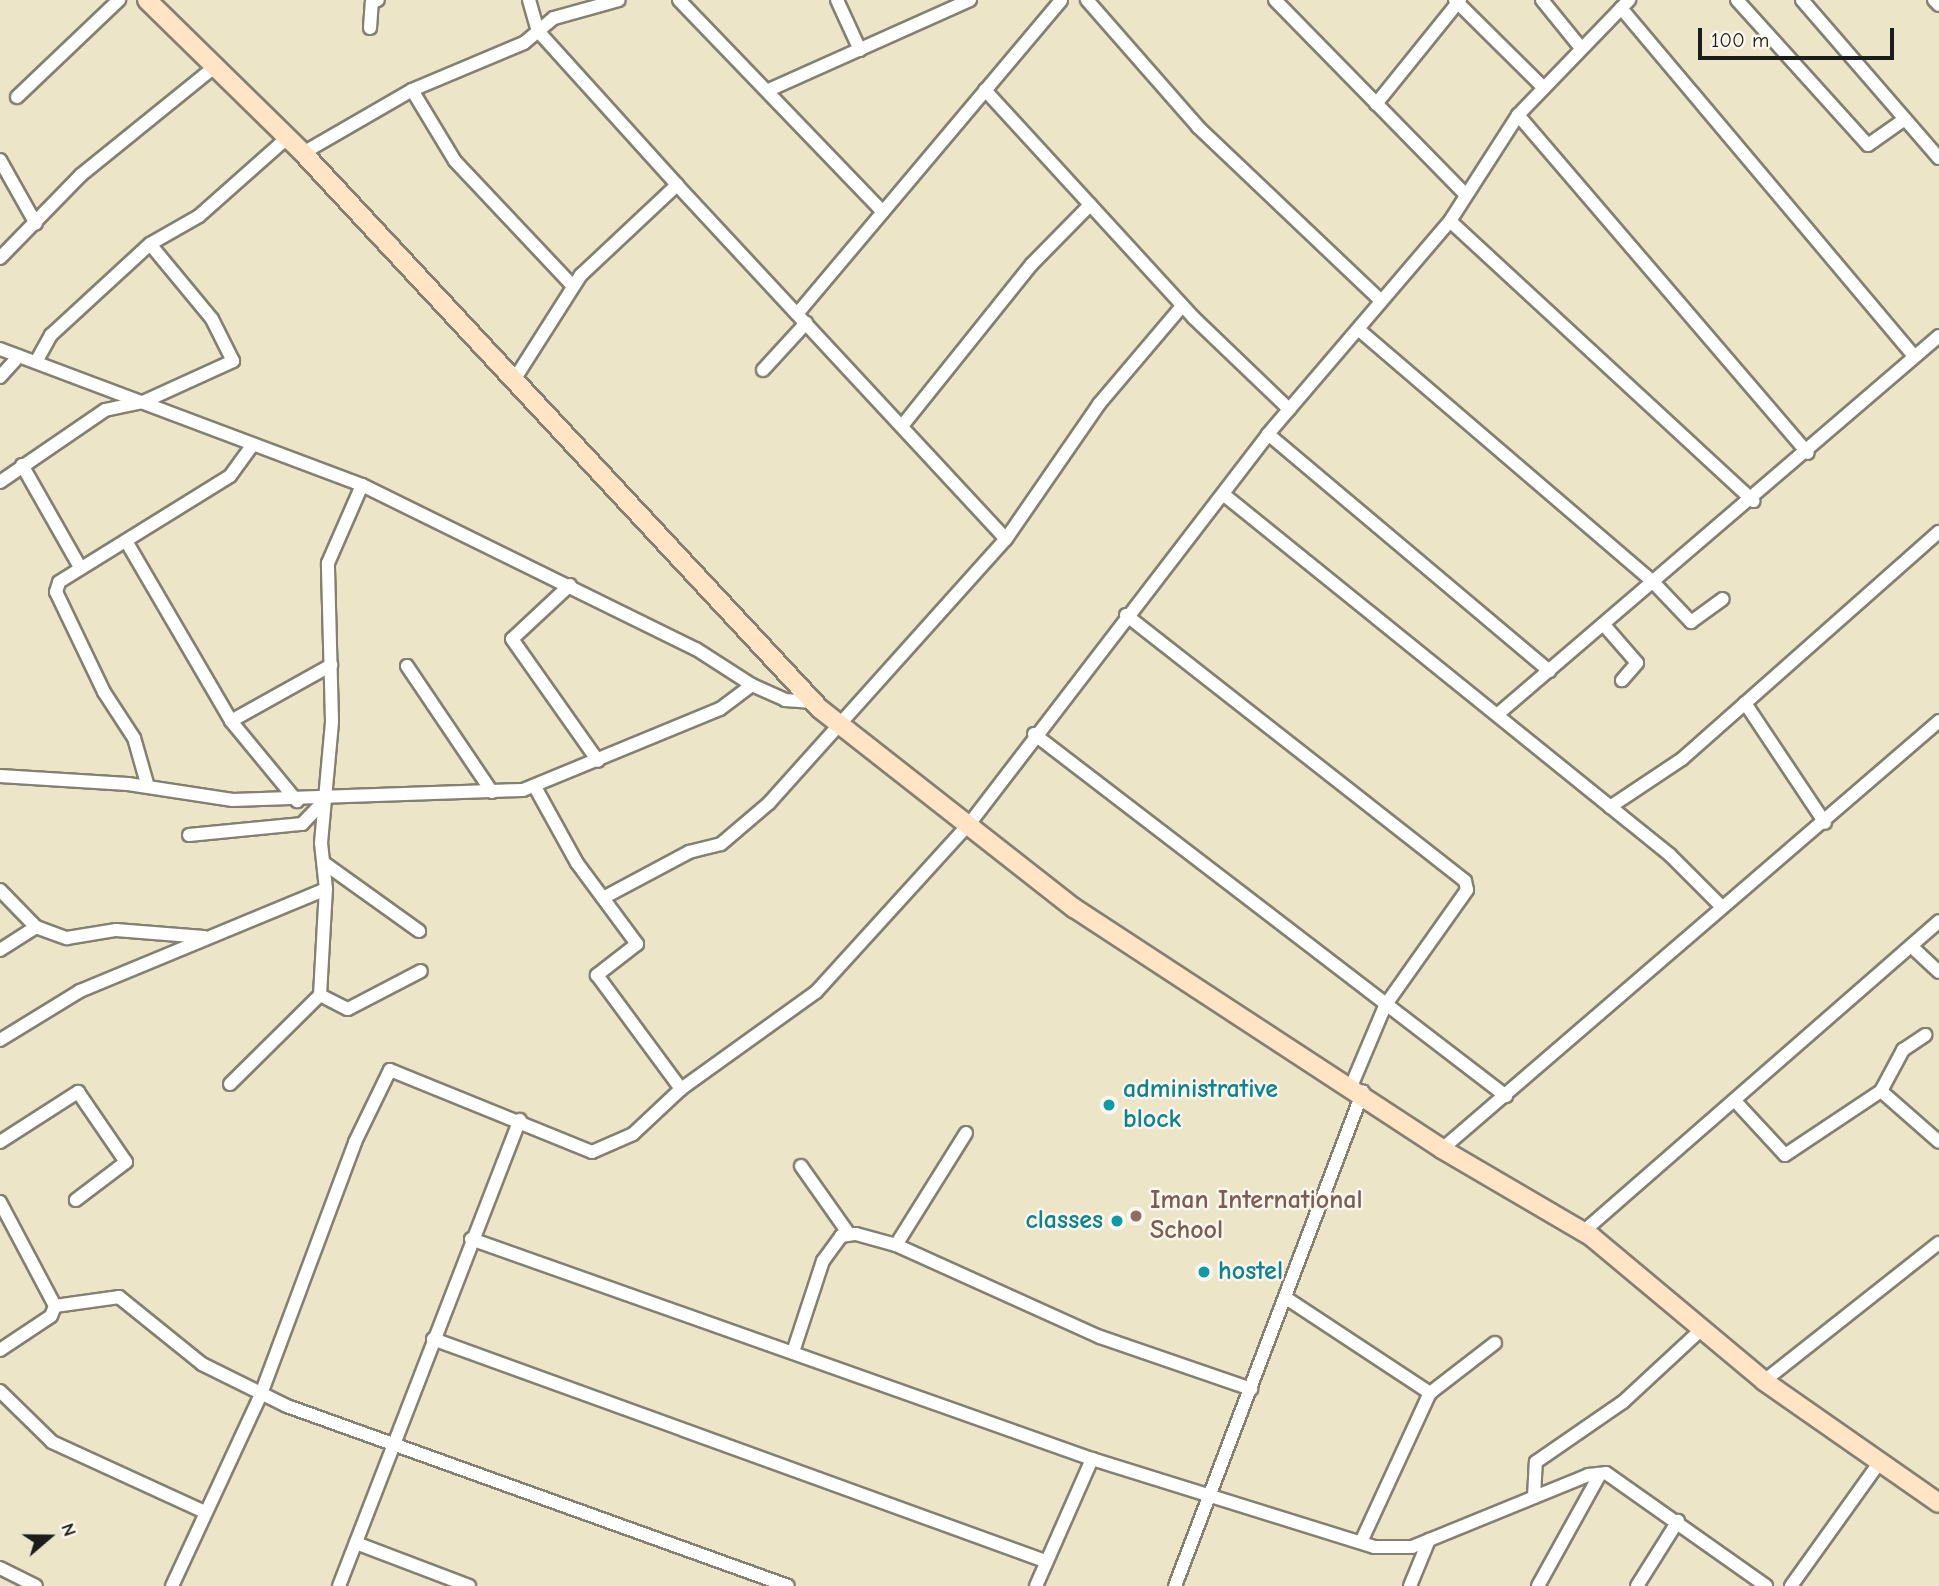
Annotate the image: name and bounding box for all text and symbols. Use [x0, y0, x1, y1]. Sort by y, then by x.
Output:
scale bar [1701, 14, 1897, 58]
text: 100 m [1711, 28, 1769, 52]
place label: administrative block [1123, 1074, 1278, 1136]
marker: administrative block [1101, 1097, 1117, 1113]
place label: Iman International School [1150, 1185, 1363, 1246]
place label: classes [1026, 1205, 1103, 1237]
marker: Iman International School [1128, 1208, 1144, 1224]
marker: classes [1109, 1213, 1125, 1229]
place label: hostel [1218, 1256, 1283, 1288]
marker: hostel [1196, 1264, 1212, 1280]
north arrow [14, 1502, 84, 1572]
text: N [56, 1520, 81, 1539]

